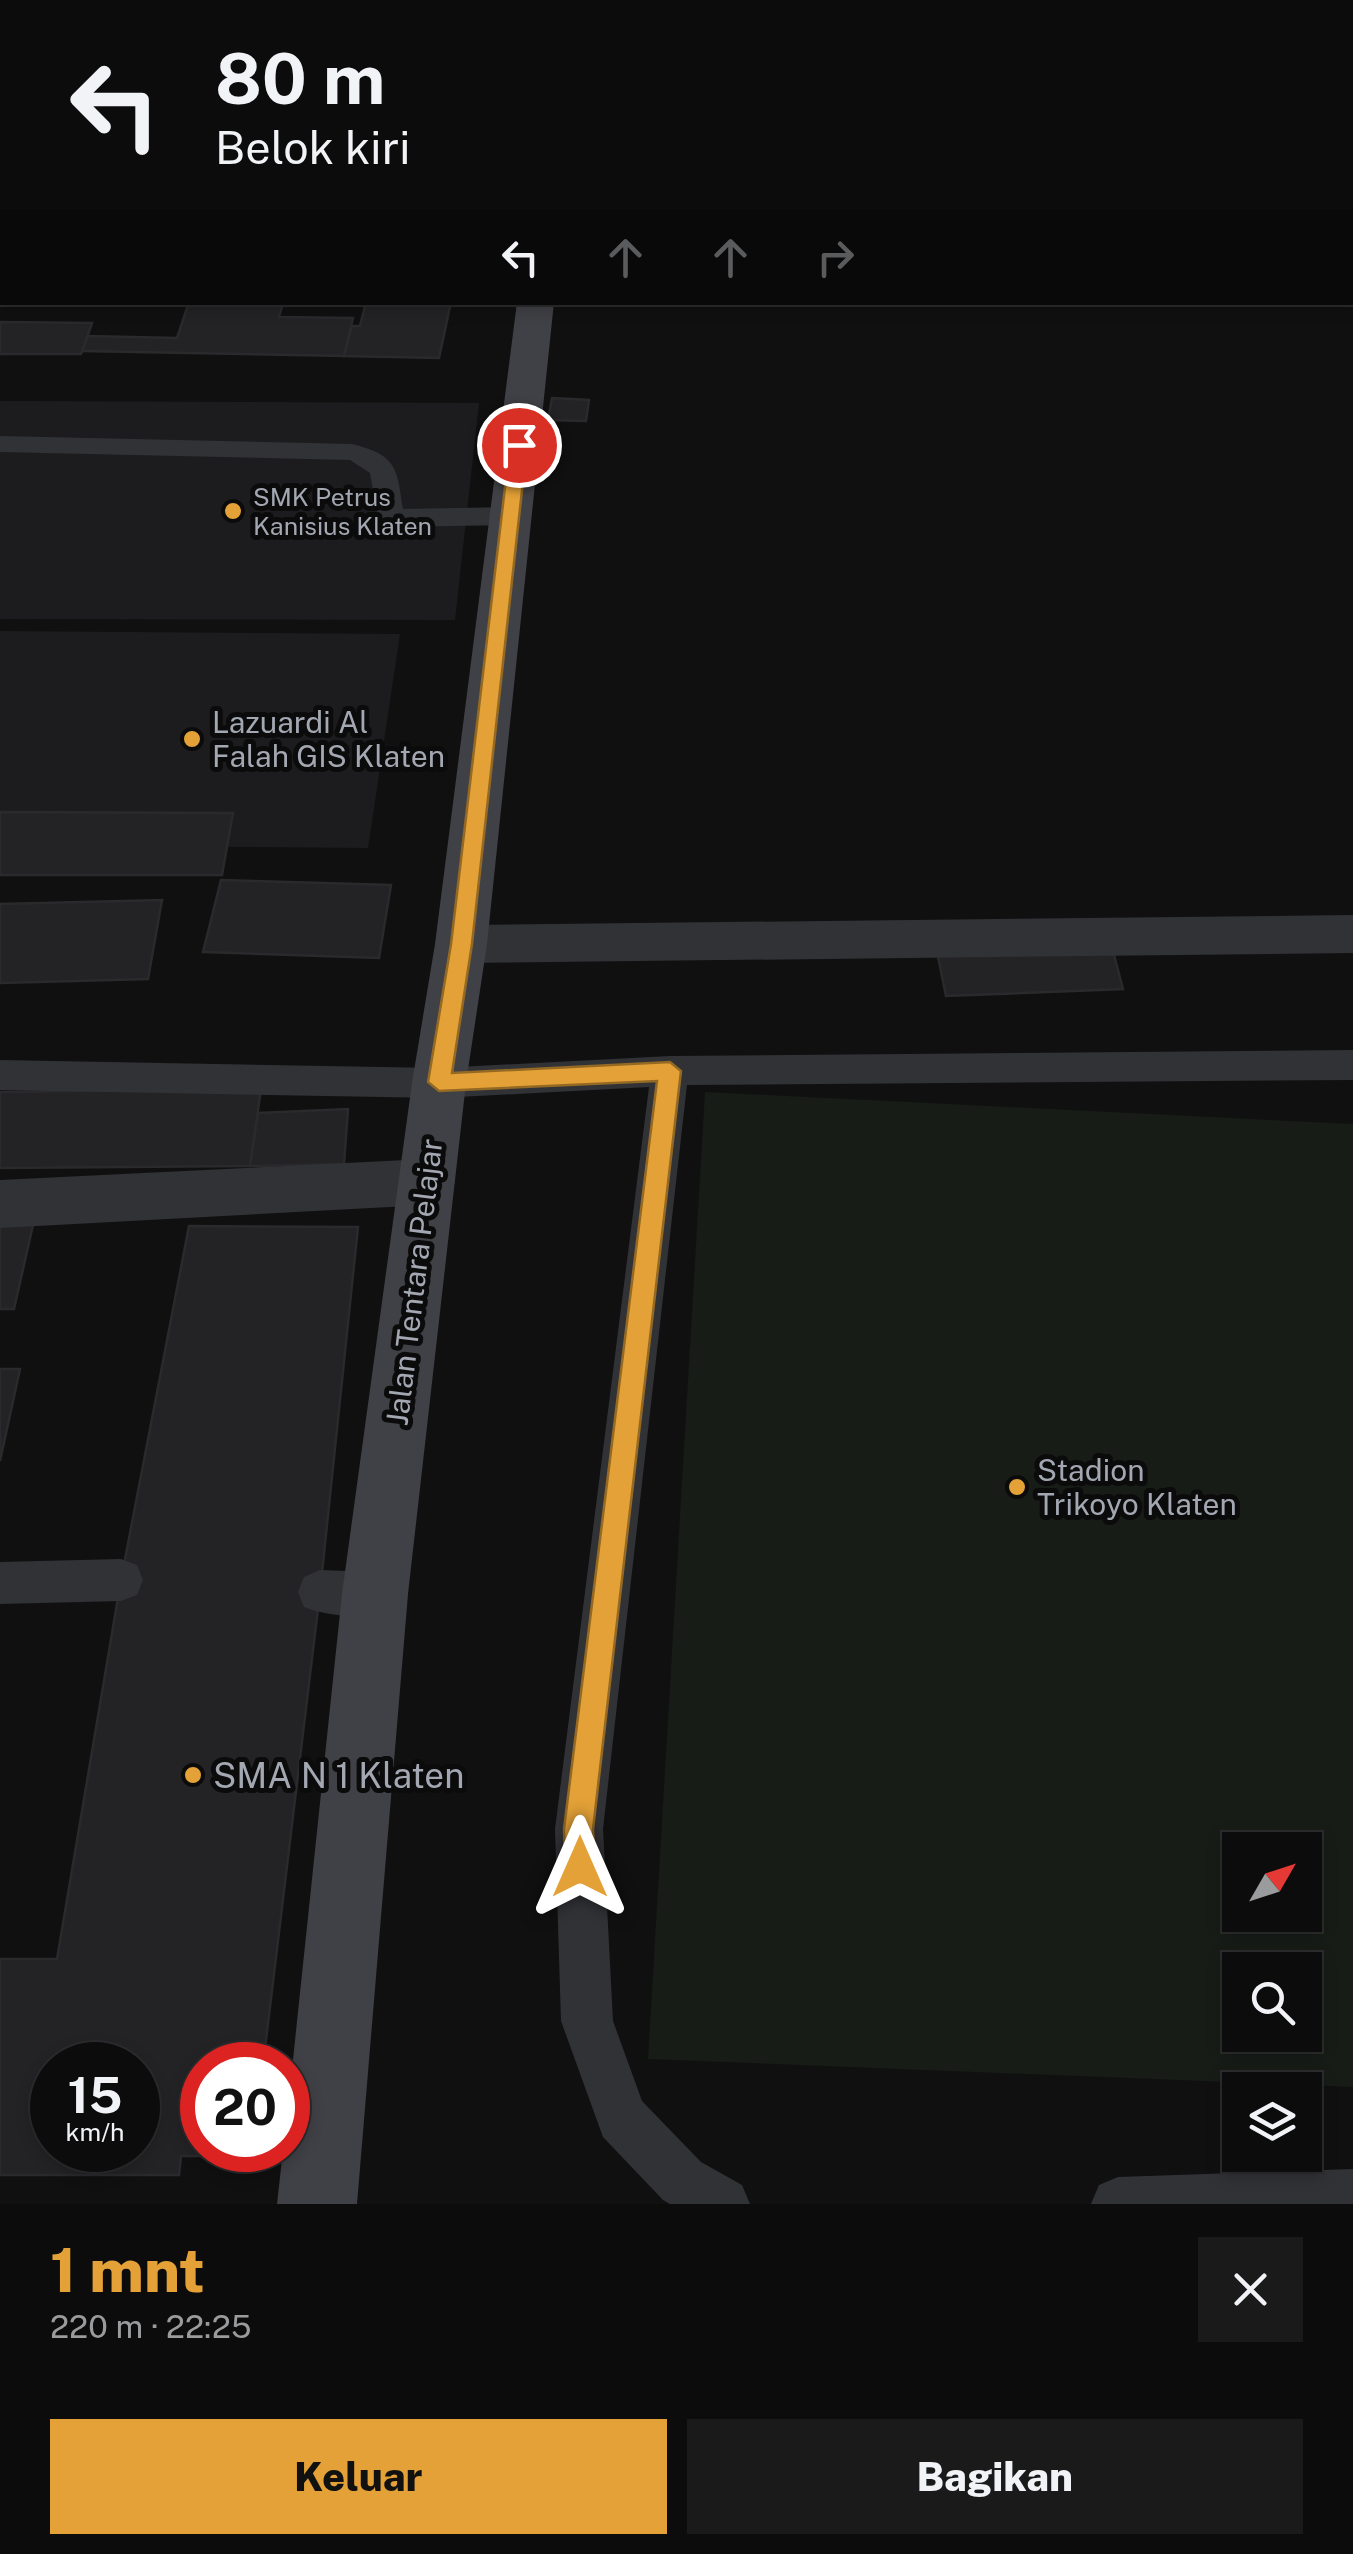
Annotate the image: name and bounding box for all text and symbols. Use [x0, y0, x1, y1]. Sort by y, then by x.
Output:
text: 80 m [215, 37, 385, 120]
icon: left [50, 40, 180, 170]
text: Belok kiri [215, 121, 410, 174]
icon: left [493, 230, 548, 285]
icon: ahead [598, 230, 653, 285]
icon: ahead [703, 230, 758, 285]
icon: right [808, 230, 863, 285]
pin [477, 403, 562, 488]
icon: arrive [492, 418, 547, 473]
place label: SMK Petrus Kanisius Klaten [253, 482, 432, 541]
marker: SMK Petrus Kanisius Klaten [222, 500, 244, 522]
place label: Lazuardi Al Falah GIS Klaten [212, 704, 445, 774]
marker: Lazuardi Al Falah GIS Klaten [181, 728, 203, 750]
street label: Jalan Tentara Pelajar [379, 1137, 449, 1427]
place label: Stadion Trikoyo Klaten [1037, 1452, 1237, 1522]
marker: Stadion Trikoyo Klaten [1006, 1476, 1028, 1498]
place label: SMA N 1 Klaten [213, 1755, 464, 1796]
marker: SMA N 1 Klaten [182, 1764, 204, 1786]
position arrow [528, 1815, 632, 1919]
north arrow [1222, 1832, 1322, 1932]
map controls [1222, 1832, 1322, 2172]
button: search [1222, 1952, 1322, 2052]
speed limit sign: 20 [180, 2042, 310, 2172]
text: 15 [67, 2065, 123, 2124]
button: layers [1222, 2072, 1322, 2172]
text: km/h [66, 2117, 124, 2147]
text: 1 mnt [50, 2235, 205, 2306]
button: close [1198, 2237, 1303, 2342]
text: 220 m · 22:25 [50, 2308, 251, 2345]
button: Keluar [50, 2419, 667, 2534]
button: Bagikan [687, 2419, 1303, 2534]

